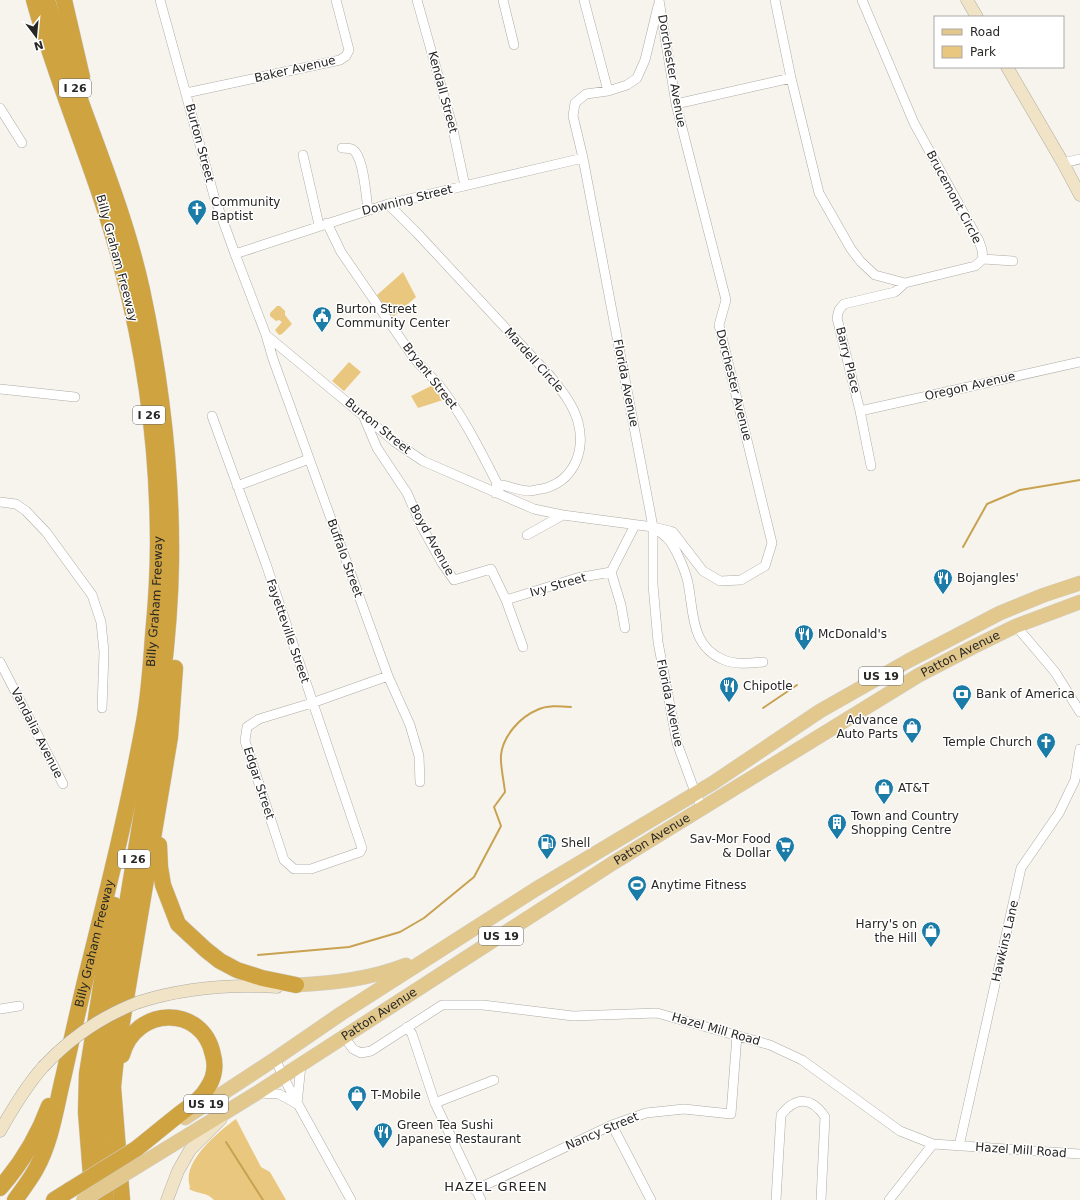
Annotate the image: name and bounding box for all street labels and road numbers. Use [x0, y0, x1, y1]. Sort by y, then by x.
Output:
street label: Dorchester Avenue [655, 13, 689, 129]
street label: Kendall Street [425, 50, 461, 135]
street label: Baker Avenue [253, 53, 337, 85]
road number: I 26 [59, 79, 91, 97]
street label: Burton Street [183, 102, 217, 184]
street label: Brucemont Circle [923, 148, 985, 246]
street label: Downing Street [360, 182, 454, 218]
street label: Billy Graham Freeway [93, 193, 141, 323]
street label: Mardell Circle [501, 325, 567, 395]
street label: Barry Place [833, 325, 863, 395]
street label: Dorchester Avenue [713, 328, 755, 442]
street label: Florida Avenue [611, 338, 641, 428]
street label: Bryant Street [400, 340, 460, 412]
street label: Oregon Avenue [923, 369, 1017, 403]
street label: Burton Street [342, 395, 414, 457]
road number: I 26 [133, 406, 165, 424]
street label: Boyd Avenue [407, 502, 457, 578]
street label: Buffalo Street [324, 517, 366, 599]
street label: Billy Graham Freeway [144, 536, 165, 667]
street label: Ivy Street [528, 570, 588, 600]
street label: Fayetteville Street [264, 577, 312, 685]
street label: Patton Avenue [918, 628, 1002, 680]
street label: Florida Avenue [654, 658, 686, 748]
road number: US 19 [859, 667, 903, 685]
street label: Vandalia Avenue [8, 685, 66, 781]
street label: Edgar Street [241, 745, 277, 821]
street label: Patton Avenue [611, 810, 693, 868]
road number: I 26 [118, 850, 150, 868]
street label: Billy Graham Freeway [72, 878, 117, 1009]
street label: Hawkins Lane [989, 899, 1021, 983]
road number: US 19 [479, 927, 523, 945]
street label: Patton Avenue [339, 985, 419, 1044]
street label: Hazel Mill Road [670, 1010, 762, 1048]
road number: US 19 [184, 1095, 228, 1113]
street label: Nancy Street [563, 1109, 641, 1153]
street label: Hazel Mill Road [975, 1140, 1067, 1160]

